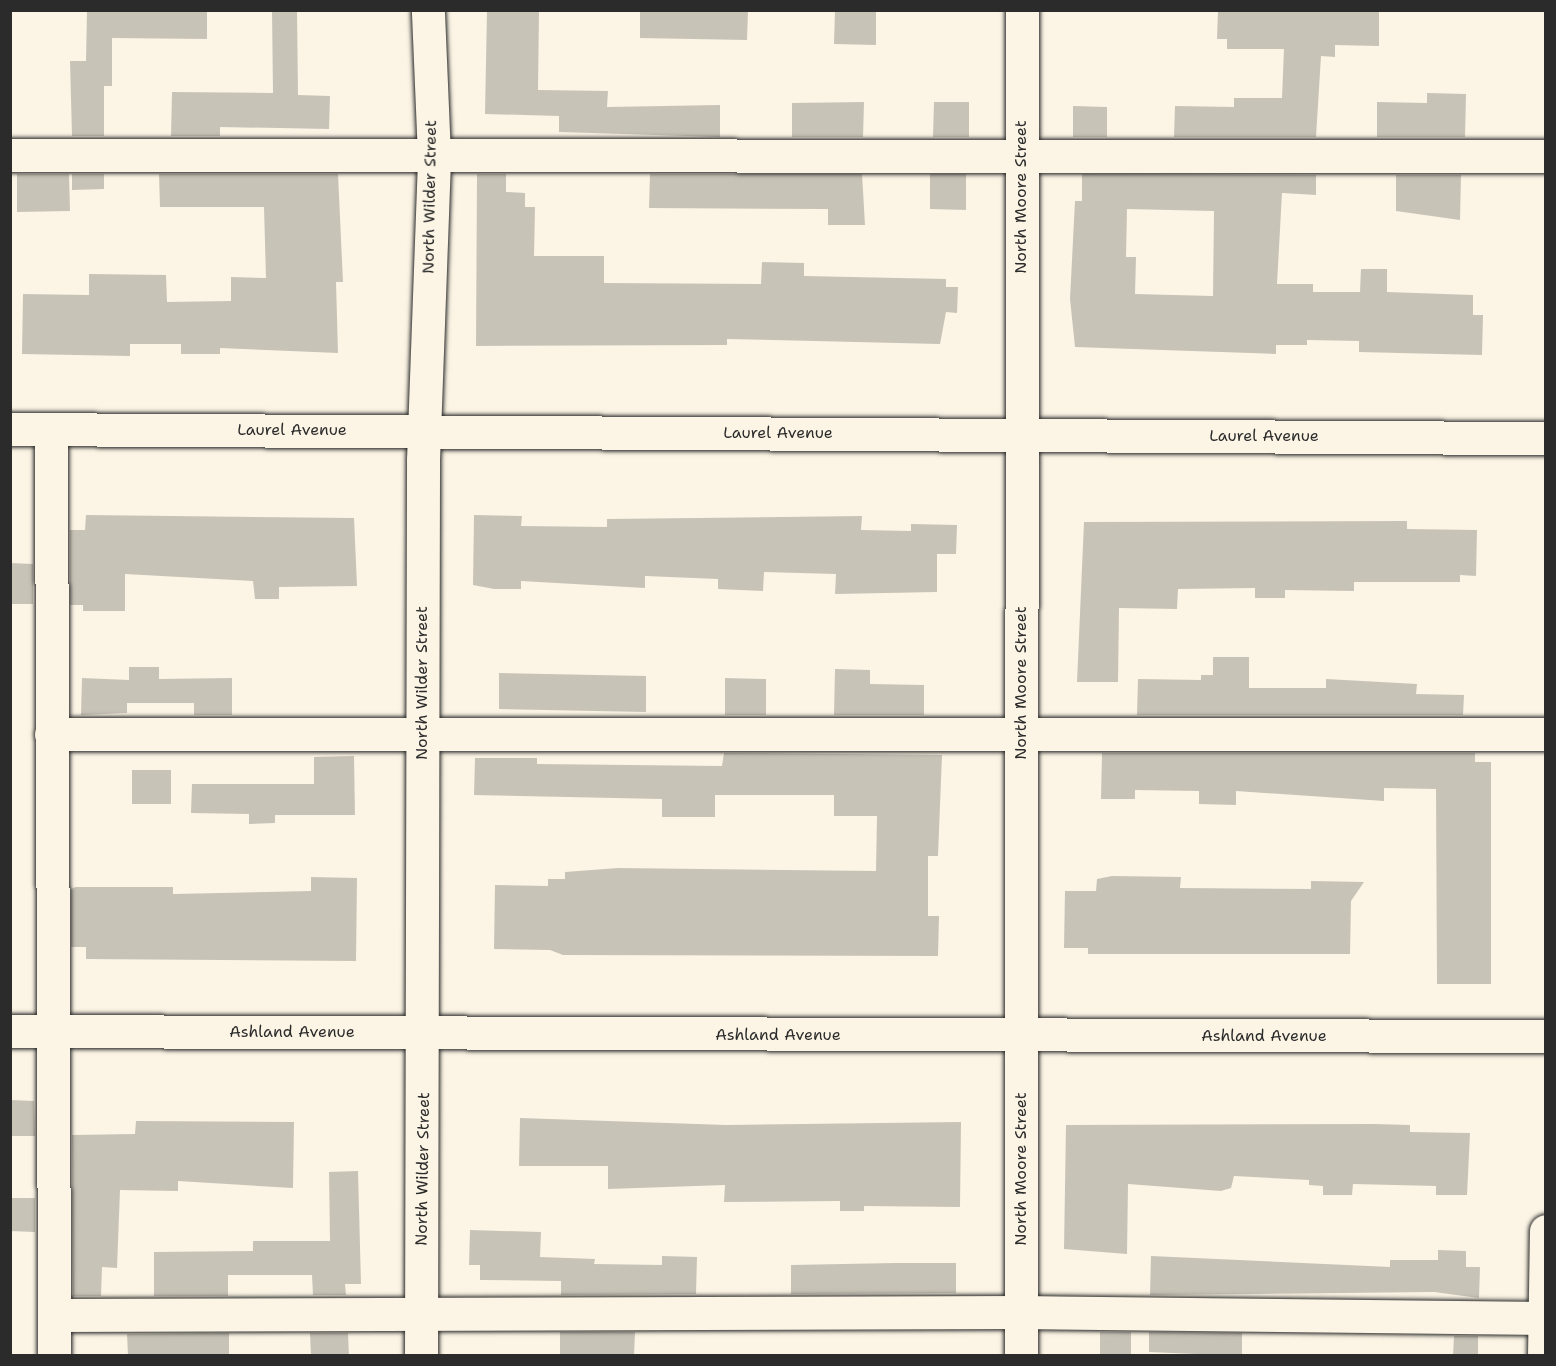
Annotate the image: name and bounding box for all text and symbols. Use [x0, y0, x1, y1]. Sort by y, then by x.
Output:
street label: North Wilder Street [419, 120, 441, 274]
street label: North Moore Street [1011, 120, 1031, 274]
street label: Laurel Avenue [237, 420, 347, 440]
street label: Laurel Avenue [723, 423, 833, 443]
street label: Laurel Avenue [1209, 426, 1319, 446]
street label: North Wilder Street [412, 606, 432, 760]
street label: North Moore Street [1011, 606, 1031, 760]
street label: Ashland Avenue [229, 1022, 355, 1042]
street label: Ashland Avenue [715, 1025, 841, 1045]
street label: Ashland Avenue [1201, 1026, 1327, 1046]
street label: North Wilder Street [412, 1092, 434, 1246]
street label: North Moore Street [1011, 1092, 1031, 1246]

